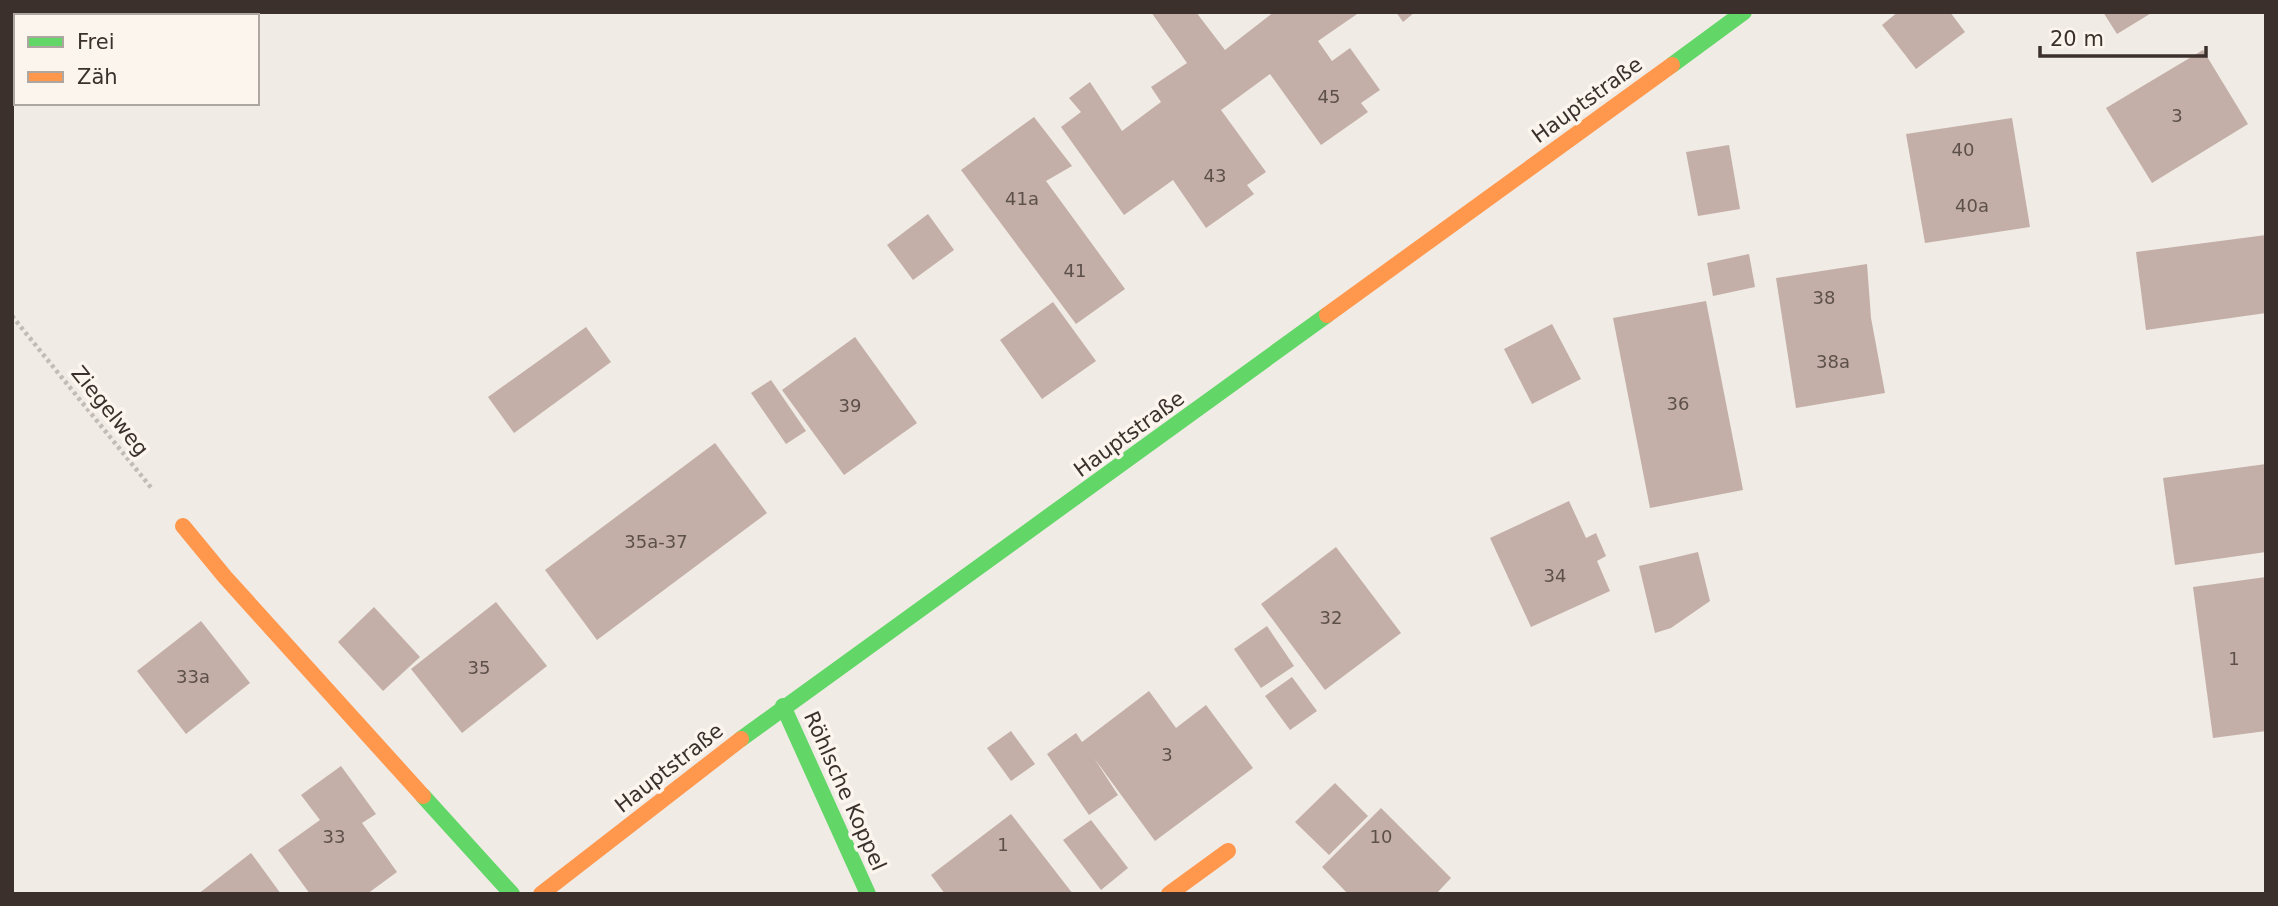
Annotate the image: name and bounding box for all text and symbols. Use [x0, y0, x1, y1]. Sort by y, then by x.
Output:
legend [14, 14, 259, 105]
scale bar [2040, 14, 2206, 58]
text: 20 m [2050, 27, 2104, 51]
text: Frei [77, 30, 114, 54]
street label: Hauptstraße [1527, 52, 1647, 148]
text: Zäh [77, 65, 118, 89]
house number: 45 [1318, 86, 1340, 107]
house number: 3 [2171, 105, 2183, 126]
house number: 40 [1952, 139, 1974, 160]
house number: 43 [1204, 165, 1226, 186]
house number: 41a [1005, 188, 1039, 209]
house number: 40a [1955, 195, 1989, 216]
house number: 41 [1064, 260, 1086, 281]
house number: 38 [1813, 287, 1835, 308]
house number: 38a [1816, 351, 1850, 372]
street label: Ziegelweg [66, 361, 154, 461]
street label: Hauptstraße [1069, 386, 1189, 482]
house number: 36 [1667, 393, 1689, 414]
house number: 39 [839, 395, 861, 416]
house number: 35a-37 [624, 531, 688, 552]
house number: 34 [1544, 565, 1566, 586]
house number: 32 [1320, 607, 1342, 628]
house number: 1 [2228, 648, 2240, 669]
house number: 35 [468, 657, 490, 678]
house number: 33a [176, 666, 210, 687]
street label: Röhlsche Koppel [799, 708, 891, 874]
street label: Hauptstraße [610, 718, 728, 818]
house number: 3 [1161, 744, 1173, 765]
house number: 33 [323, 826, 345, 847]
house number: 10 [1370, 826, 1392, 847]
house number: 1 [997, 834, 1009, 855]

